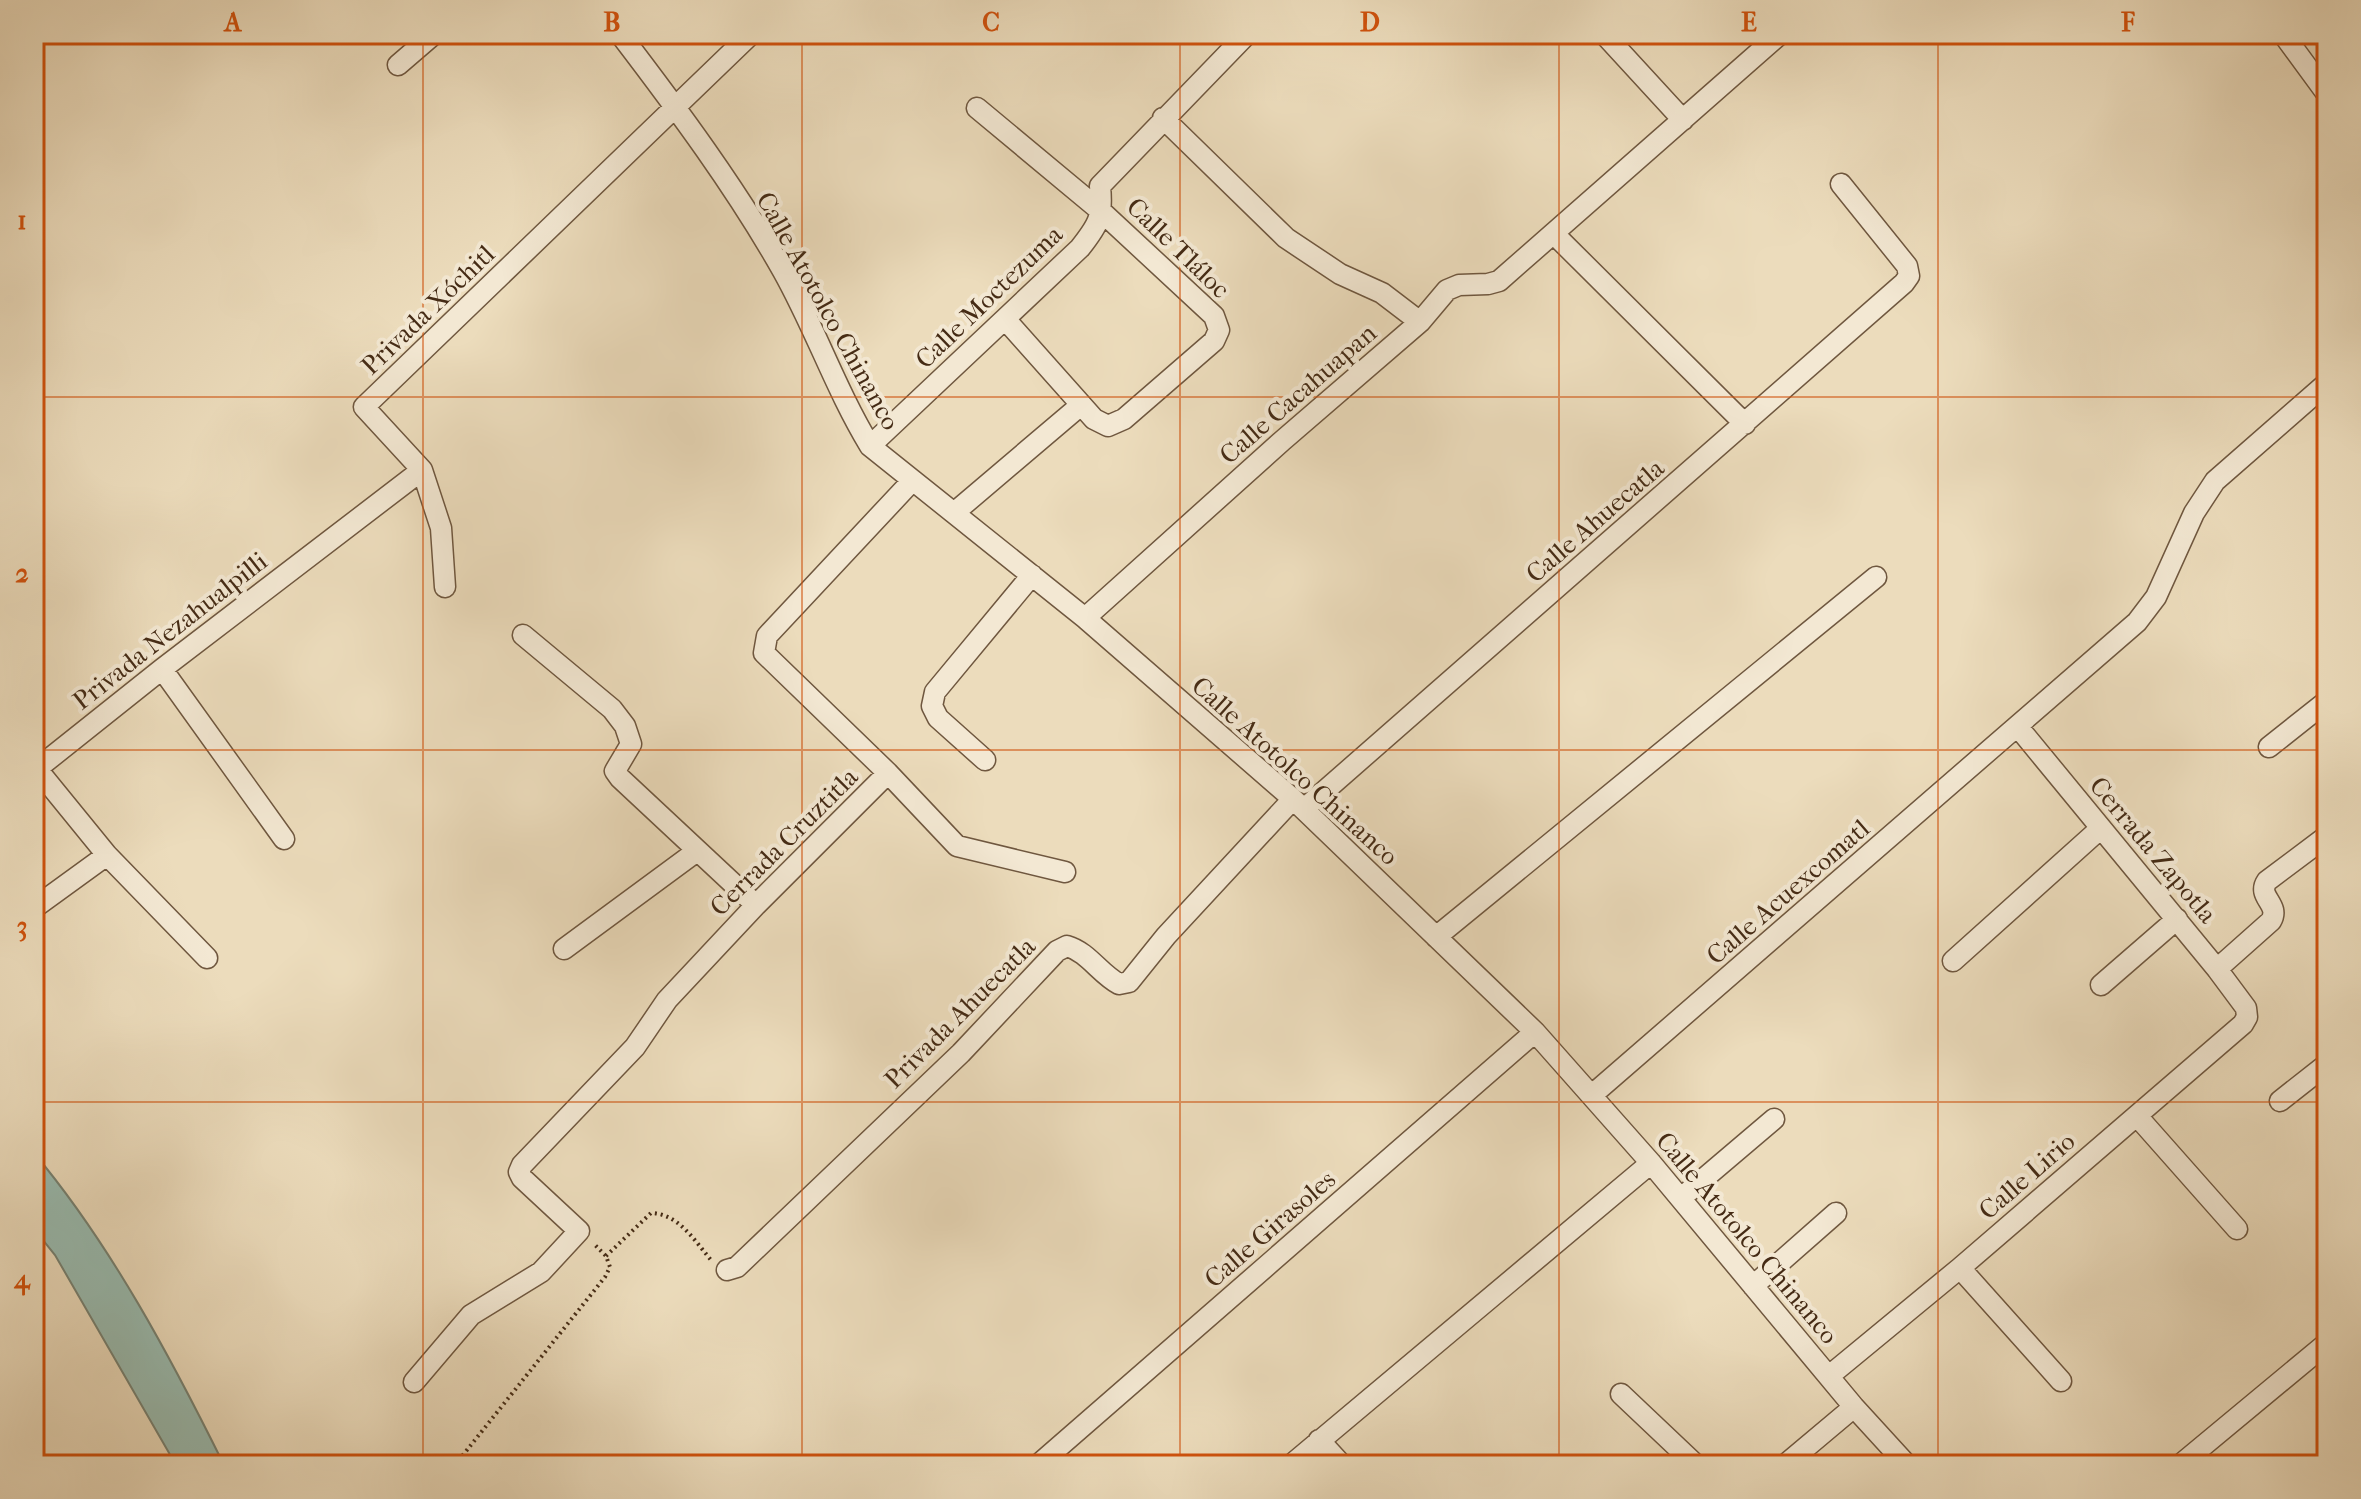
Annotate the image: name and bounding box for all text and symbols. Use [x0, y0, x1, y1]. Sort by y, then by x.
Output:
text: A [223, 7, 243, 38]
text: B [604, 7, 621, 38]
text: C [982, 7, 1000, 38]
text: D [1360, 7, 1380, 38]
text: E [1741, 7, 1757, 38]
text: F [2120, 7, 2135, 38]
street label: Calle Atotolco Chinanco [750, 187, 906, 435]
street label: Calle Tláloc [1120, 191, 1236, 305]
text: 1 [17, 205, 27, 236]
street label: Calle Moctezuma [909, 218, 1070, 375]
street label: Privada Xóchitl [355, 239, 501, 381]
street label: Calle Cacahuapan [1213, 318, 1383, 470]
street label: Calle Ahuecatla [1520, 452, 1671, 589]
street label: Privada Nezahualpilli [67, 545, 274, 717]
text: 2 [15, 558, 29, 589]
street label: Calle Atotolco Chinanco [1185, 670, 1405, 872]
street label: Cerrada Cruztitla [704, 761, 865, 922]
street label: Cerrada Zapotla [2083, 771, 2224, 930]
street label: Calle Acuexcomatl [1700, 813, 1876, 971]
text: 3 [17, 911, 27, 942]
street label: Privada Ahuecatla [878, 930, 1043, 1095]
street label: Calle Atotolco Chinanco [1649, 1126, 1845, 1350]
street label: Calle Lirio [1973, 1126, 2081, 1226]
street label: Calle Girasoles [1198, 1164, 1342, 1294]
text: 4 [13, 1264, 31, 1296]

